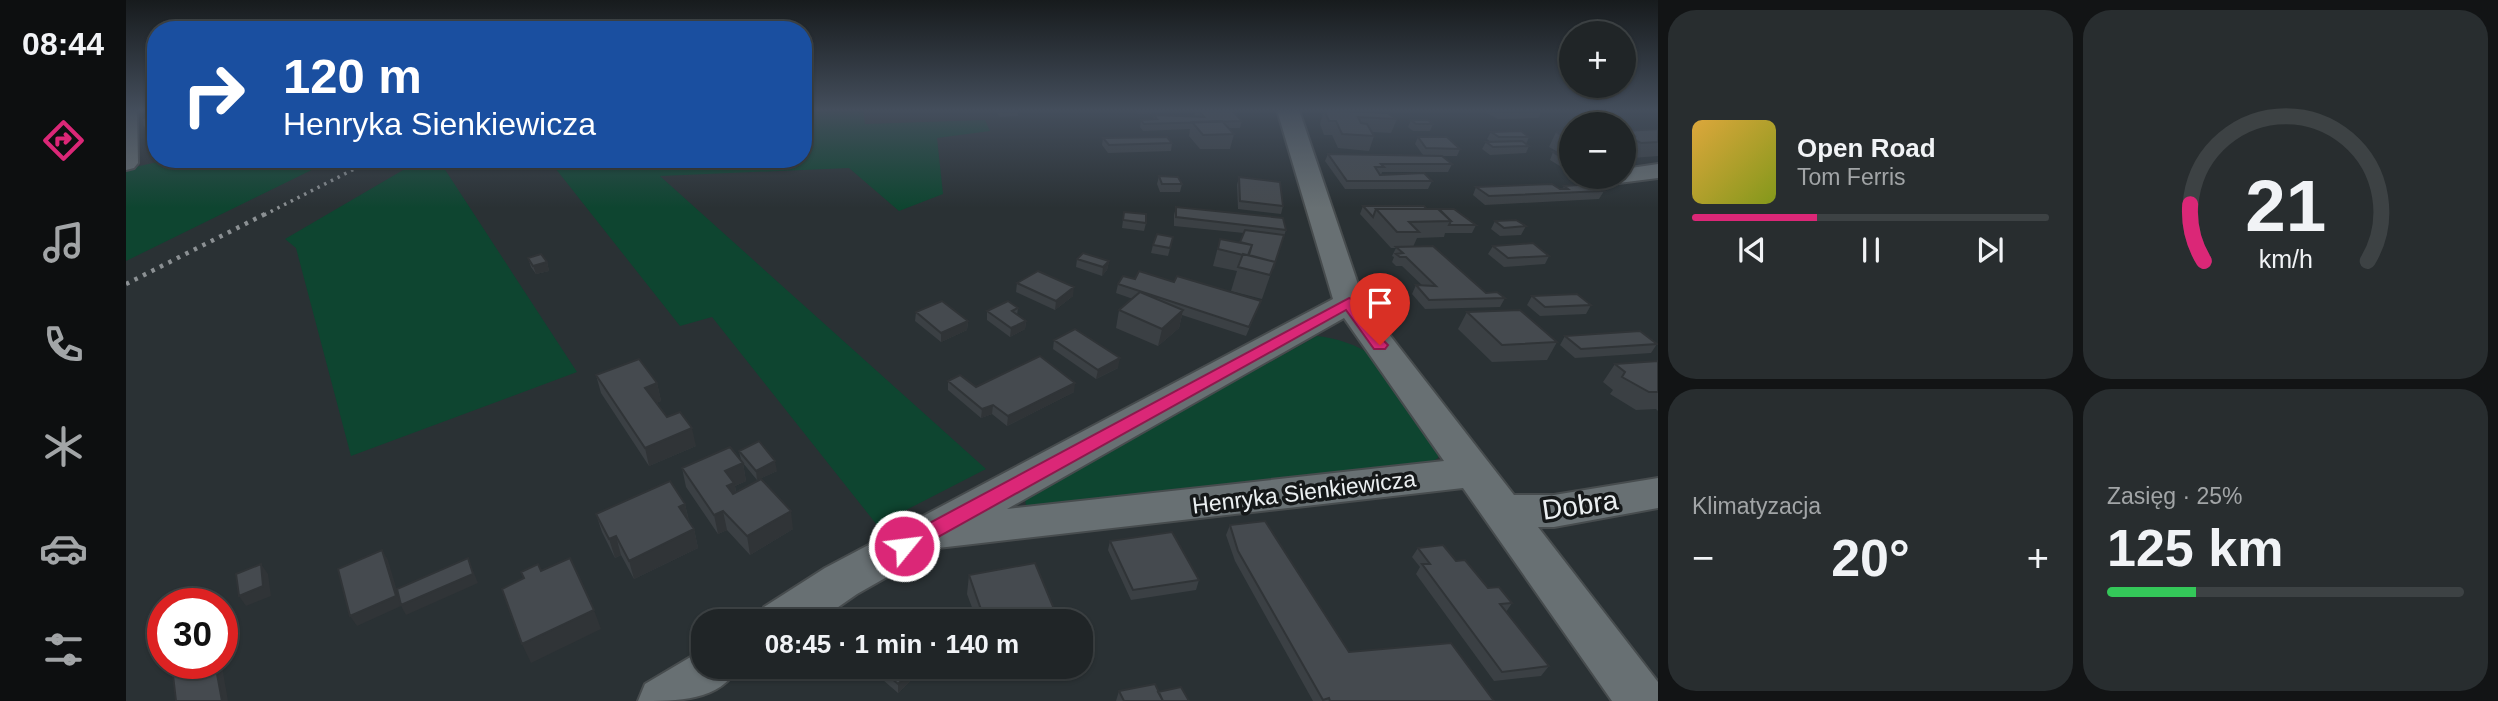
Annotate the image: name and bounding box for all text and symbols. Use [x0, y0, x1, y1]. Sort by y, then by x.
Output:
map controls [1559, 21, 1636, 189]
button: + [1559, 21, 1636, 98]
text: 08:44 [22, 26, 104, 62]
icon: right [168, 49, 259, 140]
text: 120 m [283, 49, 422, 103]
text: Henryka Sienkiewicza [283, 106, 596, 142]
button: − [1559, 112, 1636, 189]
icon: directions [39, 116, 88, 165]
text: Open Road [1797, 133, 1936, 163]
text: Tom Ferris [1797, 164, 1906, 190]
text: 21 [2245, 165, 2326, 246]
icon: music [39, 218, 88, 267]
icon: previous [1733, 231, 1771, 269]
icon: pause [1852, 231, 1890, 269]
icon: next [1971, 231, 2009, 269]
text: km/h [2258, 245, 2313, 273]
pin [1350, 273, 1410, 345]
icon: arrive [1361, 284, 1399, 322]
icon: phone [39, 320, 88, 369]
icon: climate [39, 422, 88, 471]
street label: Henryka Sienkiewicza [1191, 465, 1417, 519]
text: Zasięg · 25% [2107, 483, 2243, 509]
street label: Dobra [1540, 484, 1620, 526]
text: Klimatyzacja [1692, 493, 1821, 519]
position arrow [867, 509, 941, 583]
text: 125 km [2107, 519, 2283, 577]
icon: car [39, 524, 88, 573]
text: 20° [1831, 529, 1910, 587]
text: − [1692, 537, 1714, 579]
text: + [2027, 537, 2049, 579]
speed limit sign: 30 [147, 588, 238, 679]
icon: filters [39, 625, 88, 674]
text: 08:45 · 1 min · 140 m [765, 629, 1019, 659]

